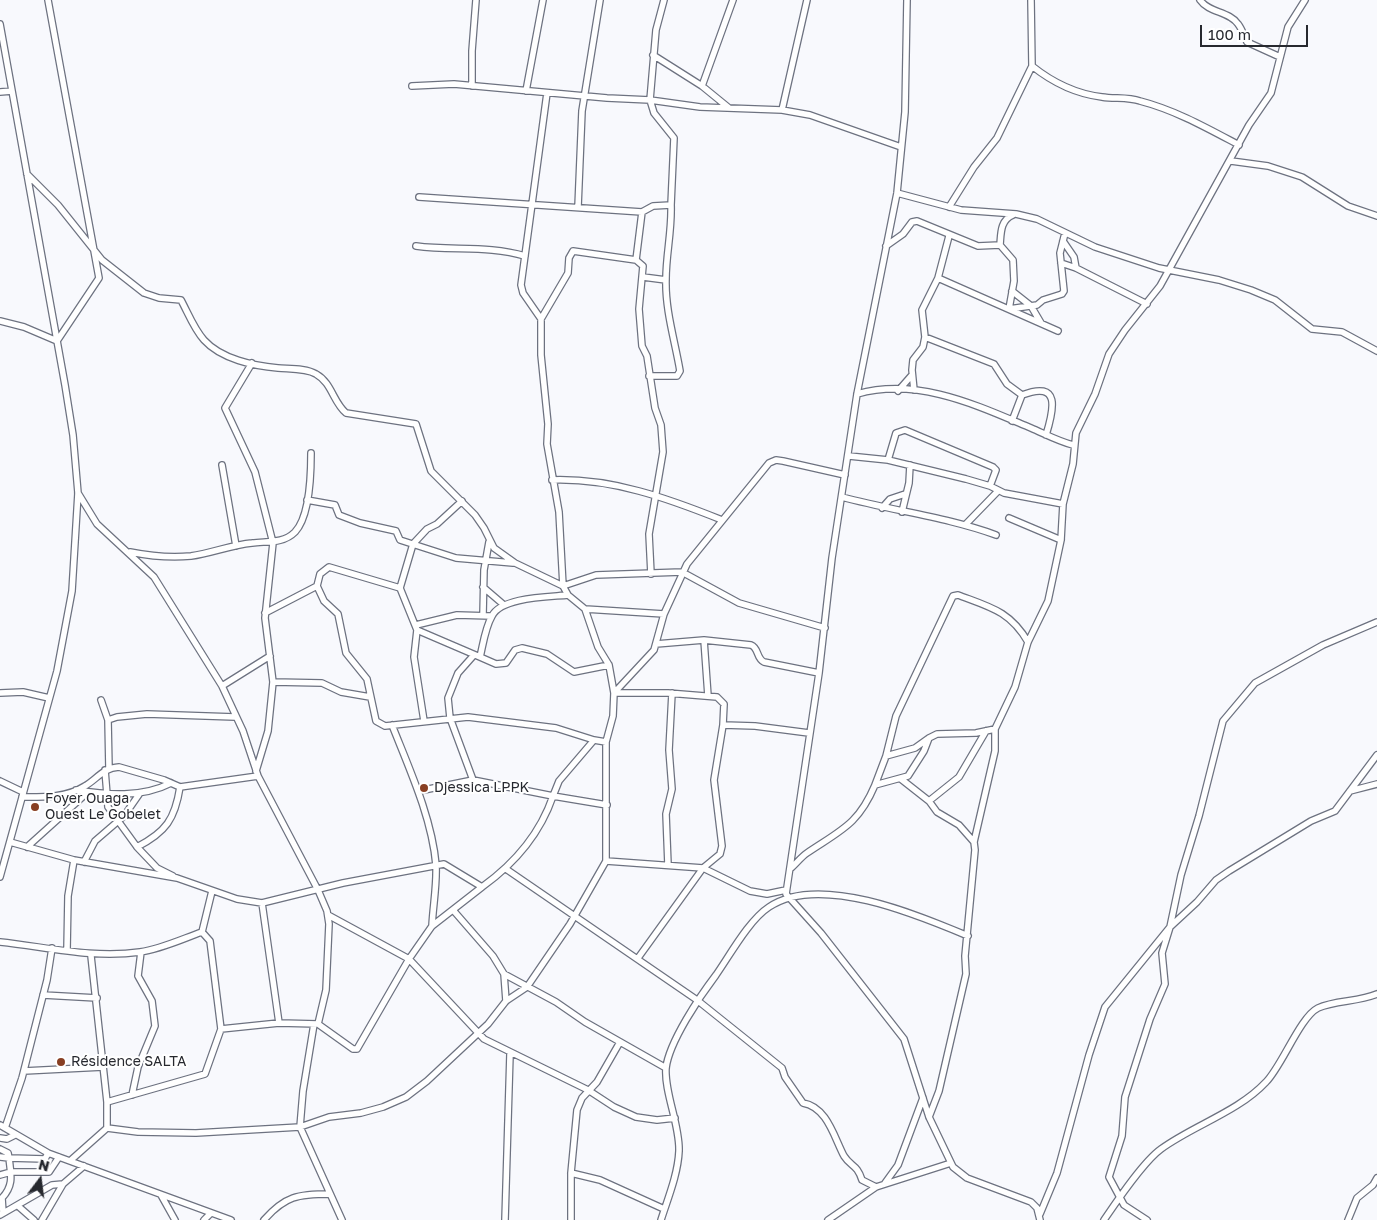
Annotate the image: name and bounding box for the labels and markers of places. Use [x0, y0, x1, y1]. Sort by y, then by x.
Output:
place label: Djessica LPPK [434, 780, 529, 796]
marker: Djessica LPPK [418, 782, 430, 794]
place label: Foyer Ouaga Ouest Le Gobelet [45, 791, 161, 824]
marker: Foyer Ouaga Ouest Le Gobelet [29, 801, 41, 813]
place label: Résidence SALTA [71, 1054, 186, 1070]
marker: Résidence SALTA [55, 1056, 67, 1068]

